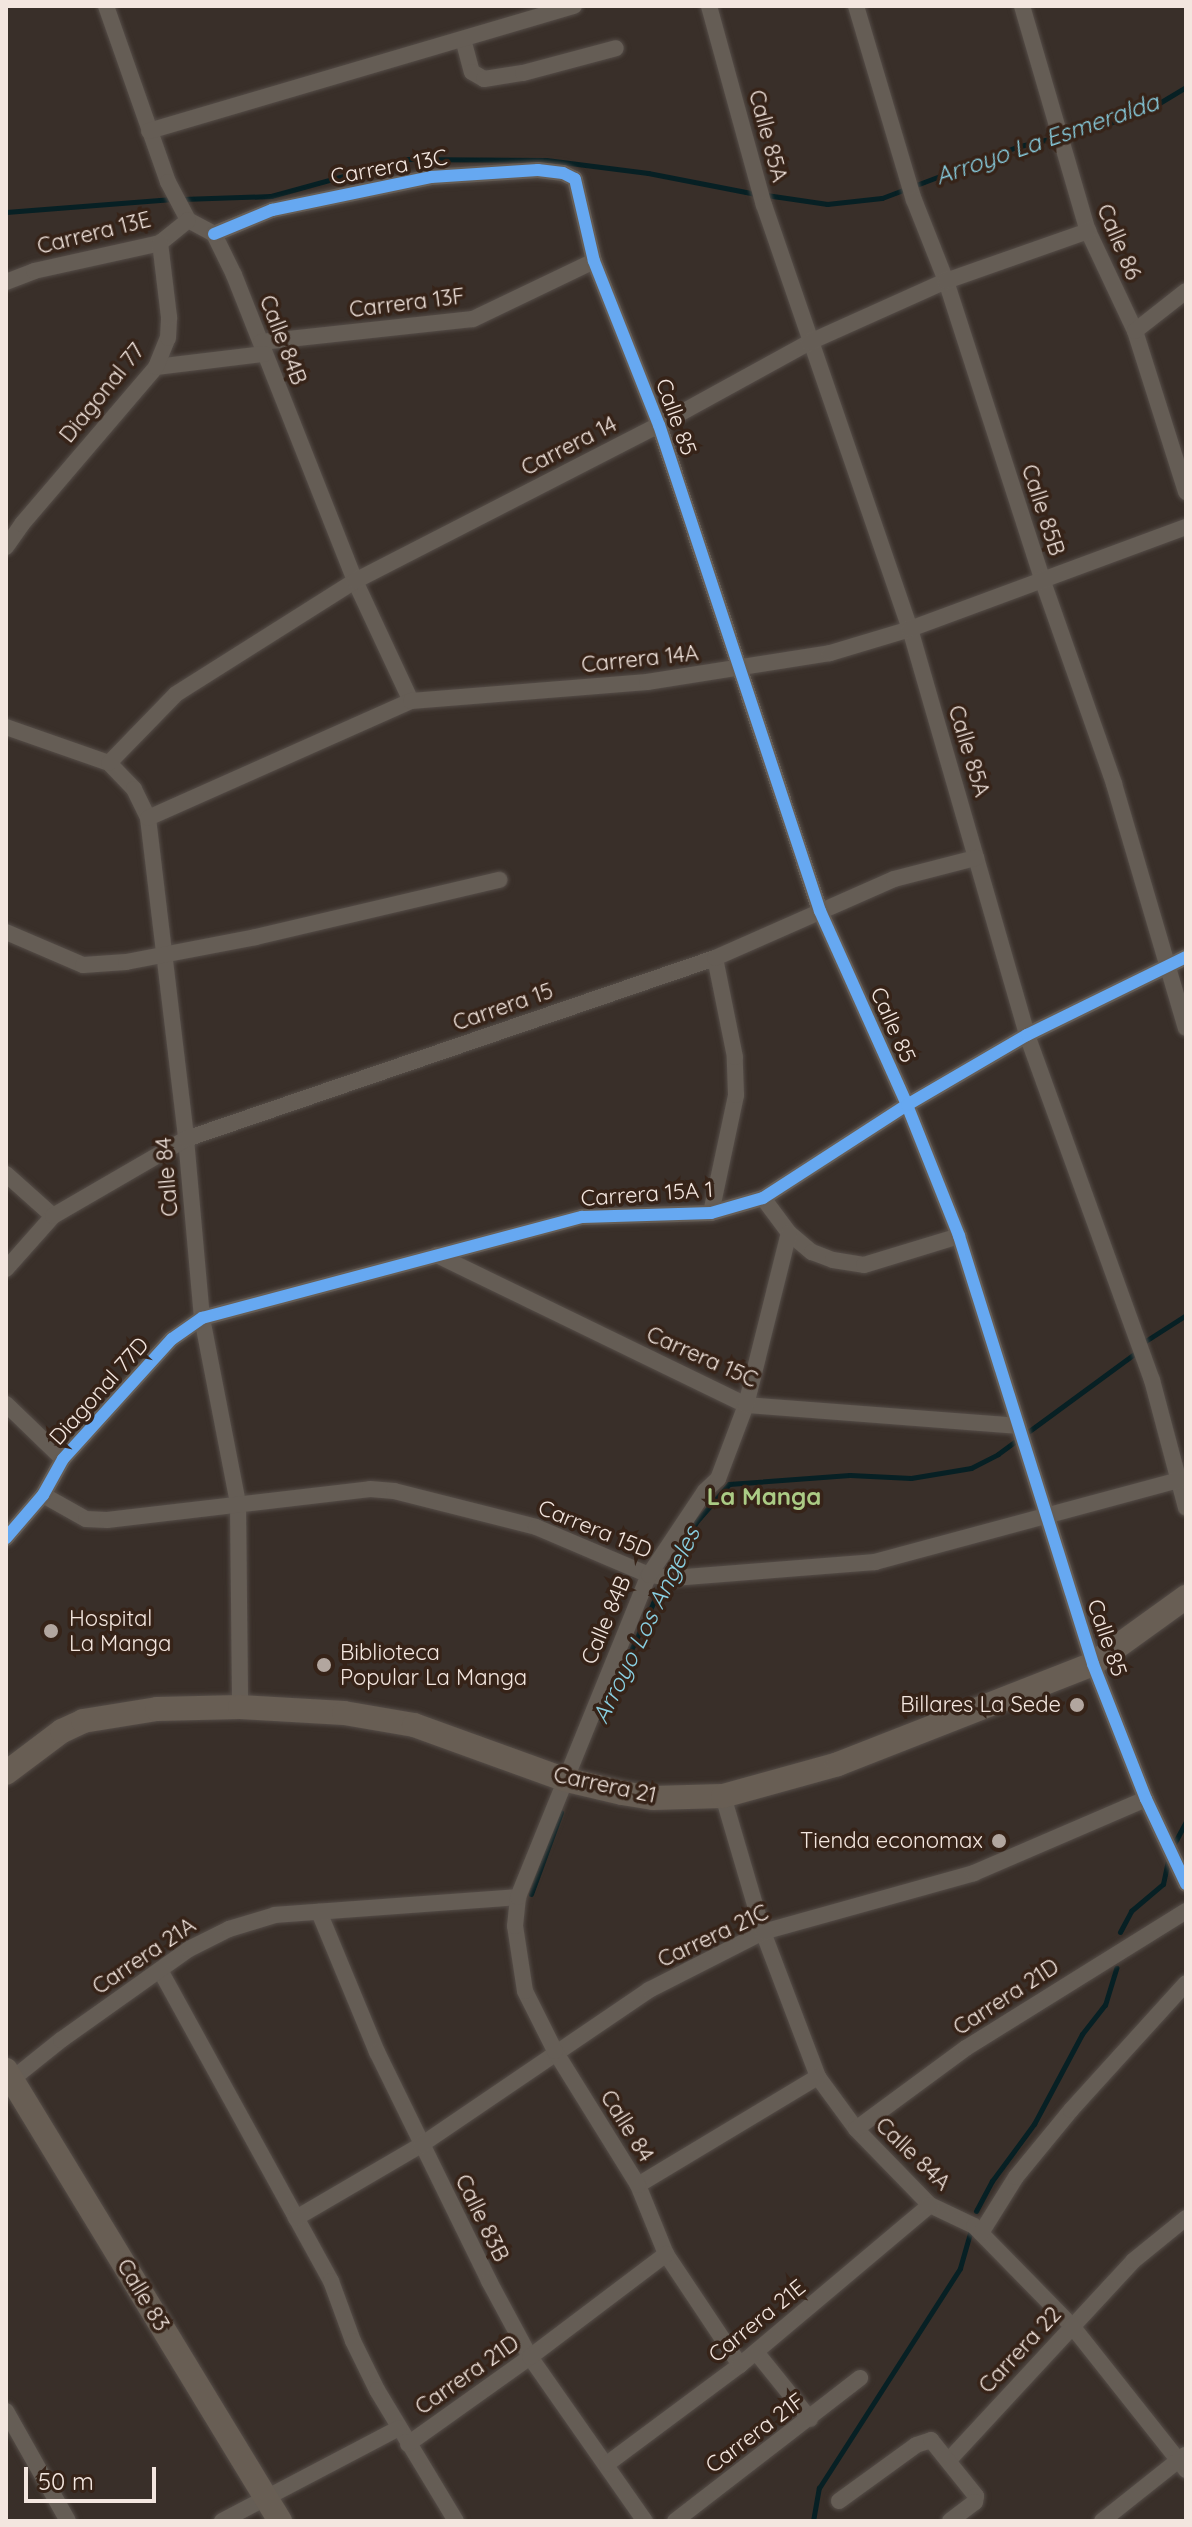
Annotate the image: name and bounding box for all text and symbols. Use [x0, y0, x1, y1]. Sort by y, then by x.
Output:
street label: Calle 85A [743, 87, 793, 185]
water label: Arroyo La Esmeralda [931, 87, 1163, 191]
street label: Carrera 13C [329, 144, 449, 190]
street label: Calle 86 [1091, 200, 1147, 284]
street label: Carrera 13E [34, 206, 154, 260]
street label: Carrera 13F [348, 283, 466, 323]
street label: Calle 84B [254, 291, 312, 389]
street label: Diagonal 77 [54, 338, 150, 448]
street label: Calle 85 [650, 375, 702, 459]
street label: Carrera 14 [517, 411, 621, 481]
street label: Calle 85B [1016, 461, 1070, 559]
street label: Carrera 14A [580, 640, 700, 678]
street label: Calle 85A [943, 702, 995, 800]
street label: Carrera 15 [449, 978, 557, 1036]
street label: Calle 85 [865, 983, 921, 1067]
street label: Calle 84 [150, 1136, 184, 1218]
street label: Carrera 15A 1 [580, 1176, 714, 1212]
street label: Carrera 15C [642, 1321, 762, 1393]
street label: Diagonal 77D [44, 1332, 154, 1450]
district label: La Manga [707, 1483, 821, 1511]
street label: Carrera 15D [534, 1494, 656, 1564]
water label: Arroyo Los Angeles [586, 1522, 706, 1728]
street label: Calle 84B [576, 1572, 636, 1668]
street label: Calle 85 [1082, 1596, 1132, 1680]
place label: Hospital La Manga [69, 1605, 171, 1656]
marker: Hospital La Manga [40, 1620, 62, 1642]
place label: Biblioteca Popular La Manga [340, 1639, 527, 1690]
marker: Biblioteca Popular La Manga [315, 1656, 333, 1674]
place label: Billares La Sede [900, 1692, 1061, 1718]
marker: Billares La Sede [1068, 1696, 1086, 1714]
street label: Carrera 21 [551, 1761, 659, 1809]
place label: Tienda economax [800, 1828, 983, 1854]
marker: Tienda economax [990, 1832, 1008, 1850]
street label: Carrera 21C [654, 1899, 772, 1973]
street label: Carrera 21A [87, 1912, 201, 2000]
street label: Carrera 21D [948, 1953, 1064, 2041]
street label: Calle 84 [595, 2085, 659, 2167]
street label: Calle 84A [870, 2112, 956, 2196]
street label: Calle 83B [450, 2170, 514, 2266]
street label: Calle 83 [111, 2254, 175, 2336]
street label: Carrera 21E [703, 2274, 811, 2368]
street label: Carrera 22 [973, 2301, 1067, 2399]
street label: Carrera 21D [410, 2330, 524, 2420]
street label: Carrera 21F [700, 2387, 810, 2479]
scale bar [28, 2451, 160, 2501]
text: 50 m [38, 2466, 94, 2496]

